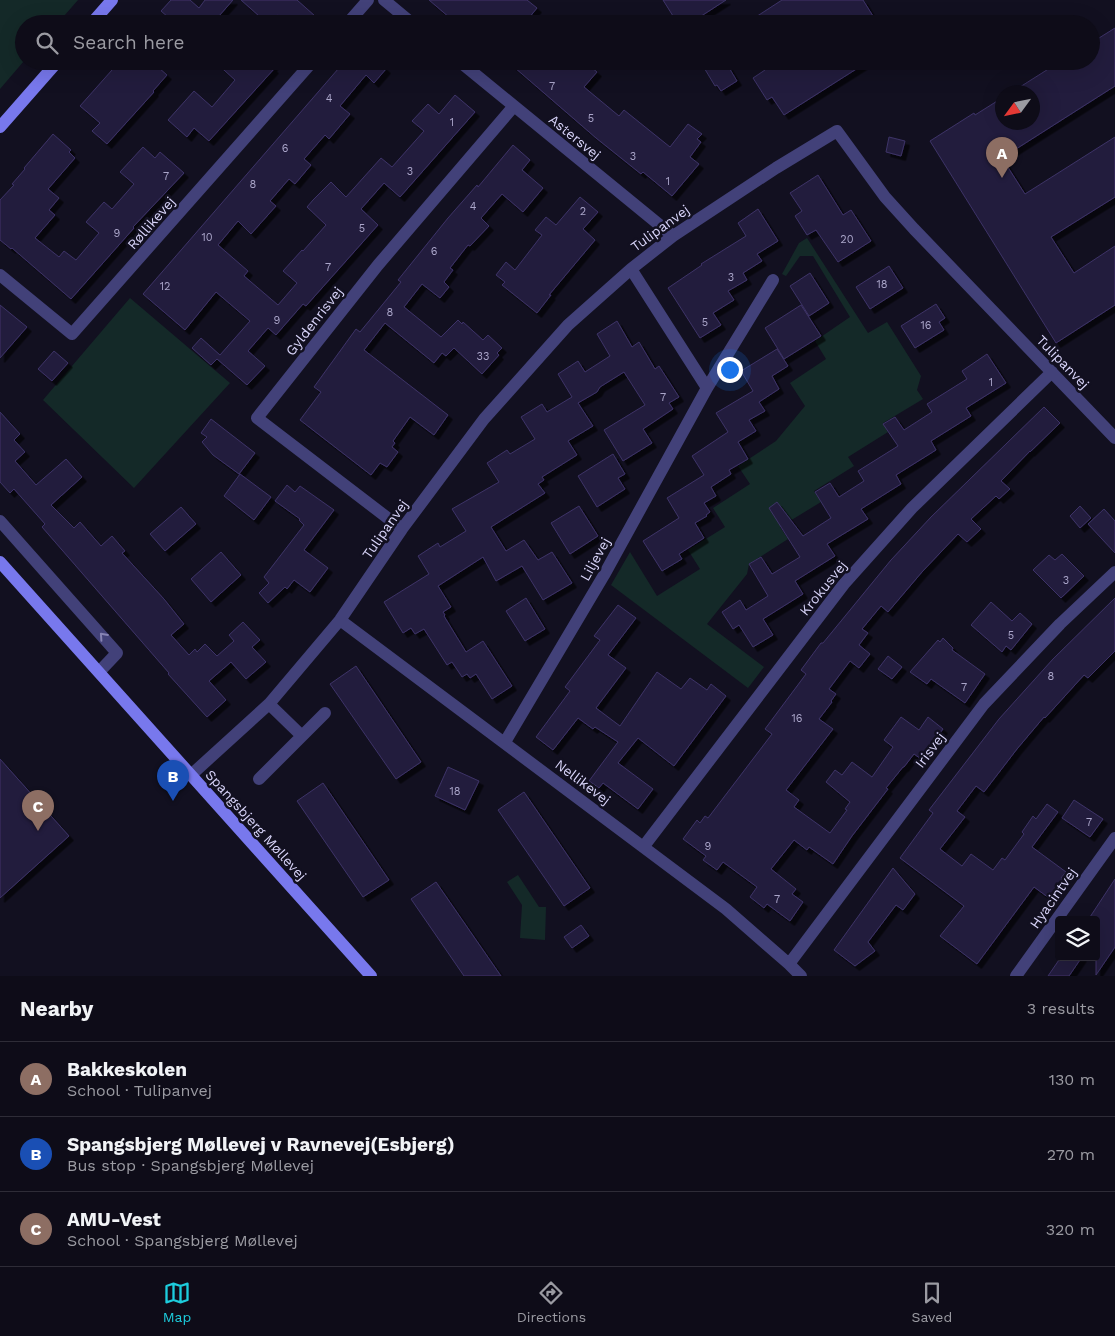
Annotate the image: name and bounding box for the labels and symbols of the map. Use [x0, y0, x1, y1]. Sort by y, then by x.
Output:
house number: 7 [549, 80, 555, 93]
north arrow [995, 85, 1040, 130]
house number: 4 [326, 92, 333, 105]
street label: Astersvej [546, 111, 604, 163]
house number: 5 [588, 112, 594, 125]
house number: 1 [450, 116, 454, 129]
pin: A [986, 137, 1018, 178]
house number: 6 [282, 142, 289, 155]
house number: 3 [630, 150, 636, 163]
house number: 3 [407, 165, 413, 178]
house number: 7 [163, 170, 169, 183]
house number: 1 [666, 175, 670, 188]
house number: 8 [250, 178, 257, 191]
street label: Røllikevej [124, 193, 178, 253]
house number: 4 [470, 200, 477, 213]
street label: Tulipanvej [628, 201, 692, 255]
house number: 2 [580, 205, 586, 218]
house number: 5 [359, 222, 365, 235]
house number: 9 [114, 227, 121, 240]
house number: 10 [201, 231, 213, 244]
house number: 20 [840, 233, 854, 246]
house number: 6 [431, 245, 438, 258]
house number: 7 [325, 261, 331, 274]
house number: 3 [728, 271, 734, 284]
house number: 18 [876, 278, 888, 291]
house number: 12 [160, 280, 170, 293]
street label: Gyldenrisvej [282, 283, 346, 359]
house number: 8 [387, 306, 394, 319]
house number: 9 [274, 314, 281, 327]
house number: 5 [702, 316, 708, 329]
house number: 16 [921, 319, 932, 332]
street label: Tulipanvej [1033, 332, 1093, 392]
house number: 33 [477, 350, 489, 363]
your location [717, 357, 743, 383]
house number: 1 [989, 376, 993, 389]
house number: 7 [660, 391, 666, 404]
street label: Tulipanvej [359, 496, 411, 562]
street label: Liljevej [577, 535, 613, 583]
street label: Krokusvej [796, 557, 850, 619]
house number: 3 [1063, 574, 1069, 587]
house number: 5 [1008, 629, 1014, 642]
one-way arrow [99, 633, 108, 642]
house number: 8 [1048, 670, 1055, 683]
house number: 7 [961, 681, 967, 694]
house number: 16 [792, 712, 803, 725]
street label: Irisvej [912, 729, 948, 771]
street label: Nellikevej [552, 756, 614, 808]
pin: B [157, 760, 189, 801]
street label: Spangsbjerg Møllevej [202, 766, 310, 884]
house number: 18 [449, 785, 461, 798]
pin: C [22, 790, 54, 831]
house number: 7 [1086, 816, 1092, 829]
house number: 9 [705, 840, 712, 853]
street label: Hyacintvej [1026, 865, 1080, 931]
house number: 7 [774, 893, 780, 906]

